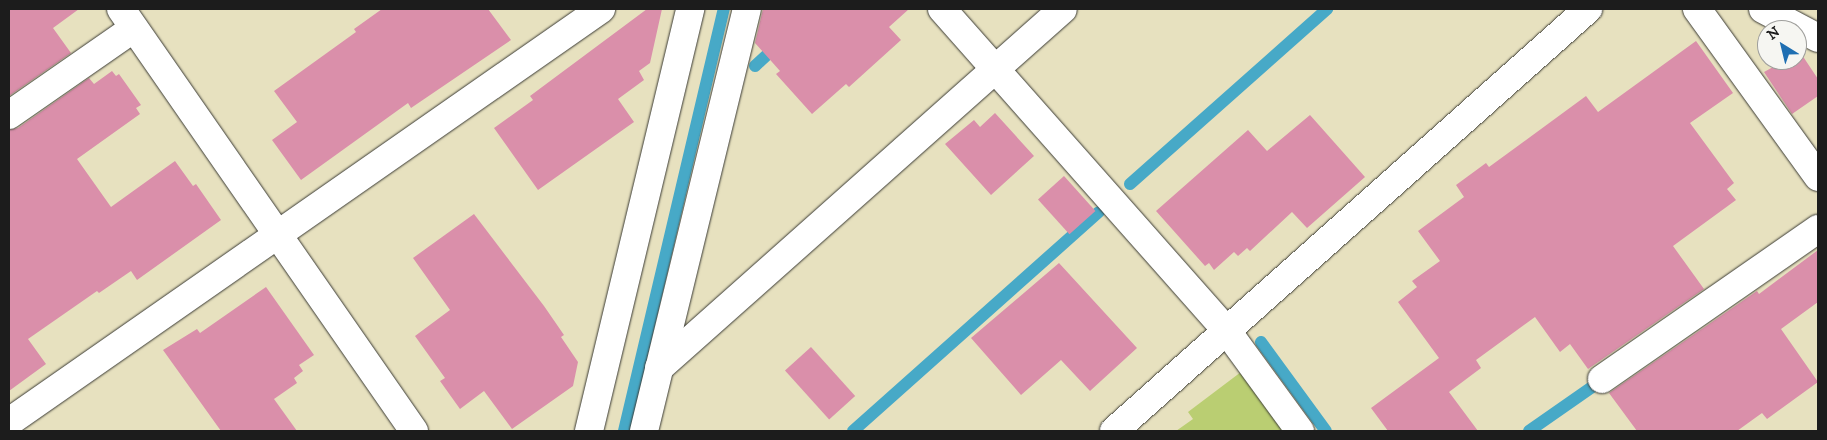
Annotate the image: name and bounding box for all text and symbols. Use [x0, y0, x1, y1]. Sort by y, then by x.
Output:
north arrow [1757, 20, 1807, 70]
text: N [1764, 23, 1784, 44]

